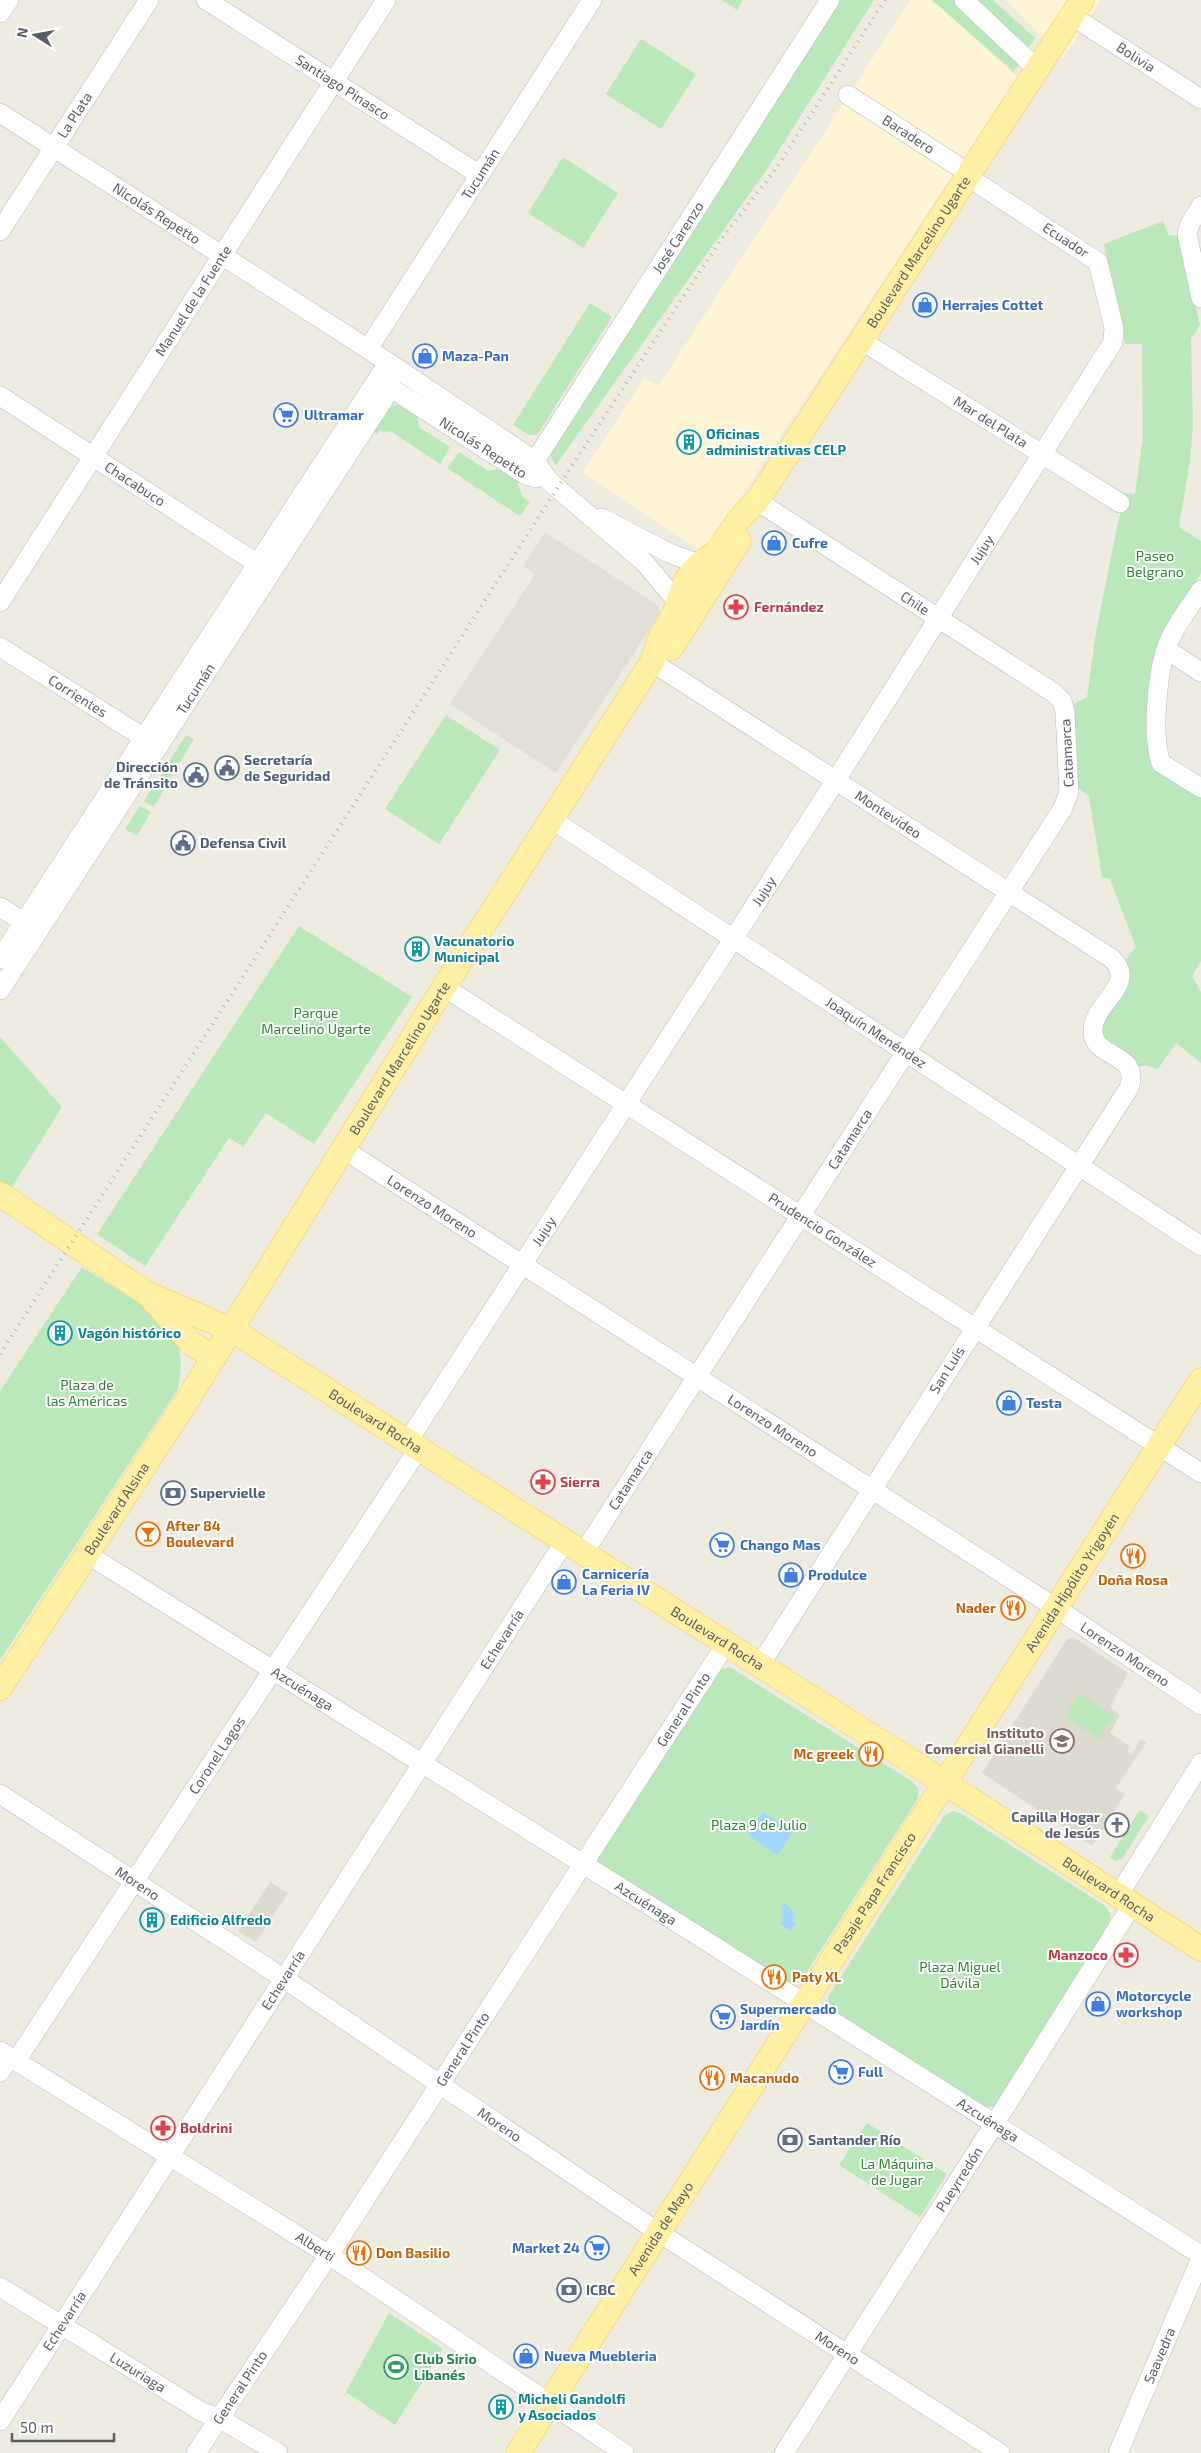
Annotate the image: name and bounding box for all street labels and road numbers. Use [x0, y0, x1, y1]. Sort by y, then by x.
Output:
street label: Bolivia [1114, 38, 1159, 75]
street label: Santiago Pinasco [293, 50, 393, 123]
street label: La Plata [53, 89, 95, 141]
street label: Baradero [879, 111, 938, 157]
street label: Tucumán [457, 145, 503, 203]
street label: Boulevard Marcelino Ugarte [863, 173, 974, 331]
street label: Nicolás Repetto [110, 179, 204, 247]
street label: José Carenzo [648, 198, 707, 276]
street label: Ecuador [1040, 218, 1093, 261]
street label: Manuel de la Fuente [151, 242, 235, 359]
street label: Mar del Plata [951, 392, 1031, 451]
street label: Nicolás Repetto [437, 413, 530, 481]
street label: Chacabuco [102, 458, 169, 509]
street label: Jujuy [966, 531, 997, 567]
street label: Chile [898, 587, 933, 618]
street label: Tucumán [172, 660, 218, 718]
street label: Corrientes [46, 671, 111, 720]
street label: Catamarca [1056, 718, 1077, 788]
street label: Montevideo [852, 786, 925, 842]
street label: Jujuy [748, 873, 780, 909]
street label: Boulevard Marcelino Ugarte [345, 978, 453, 1138]
street label: Joaquín Menéndez [823, 993, 930, 1072]
street label: Catamarca [824, 1105, 875, 1172]
street label: Lorenzo Moreno [384, 1171, 481, 1241]
street label: Prudencio González [766, 1189, 880, 1271]
street label: Jujuy [528, 1212, 560, 1249]
street label: San Luis [925, 1343, 968, 1397]
street label: Boulevard Rocha [326, 1385, 426, 1457]
street label: Lorenzo Moreno [725, 1390, 821, 1460]
street label: Catamarca [604, 1446, 656, 1513]
street label: Boulevard Alsina [80, 1459, 153, 1558]
street label: Avenida Hipólito Yrigoyen [1021, 1510, 1122, 1655]
street label: Boulevard Rocha [668, 1602, 768, 1674]
street label: Echevarría [476, 1606, 527, 1672]
street label: Lorenzo Moreno [1077, 1618, 1173, 1690]
street label: Azcuénaga [269, 1663, 337, 1714]
street label: General Pinto [653, 1669, 713, 1750]
street label: Coronel Lagos [185, 1713, 248, 1797]
street label: Pasaje Papa Francisco [829, 1829, 919, 1956]
street label: Boulevard Rocha [1060, 1852, 1159, 1925]
street label: Moreno [112, 1862, 163, 1904]
street label: Azcuénaga [612, 1877, 680, 1928]
street label: Echevarría [257, 1947, 308, 2013]
street label: General Pinto [432, 2008, 493, 2089]
street label: Azcuénaga [954, 2094, 1022, 2145]
street label: Moreno [475, 2103, 525, 2145]
street label: Pueyrredón [932, 2143, 986, 2215]
street label: Avenida de Mayo [624, 2178, 697, 2278]
street label: Alberti [293, 2228, 338, 2265]
street label: Echevarría [38, 2287, 89, 2354]
street label: Saavedra [1140, 2325, 1179, 2386]
street label: Moreno [812, 2327, 863, 2368]
street label: General Pinto [209, 2347, 271, 2427]
street label: Luzuriaga [107, 2348, 169, 2396]

